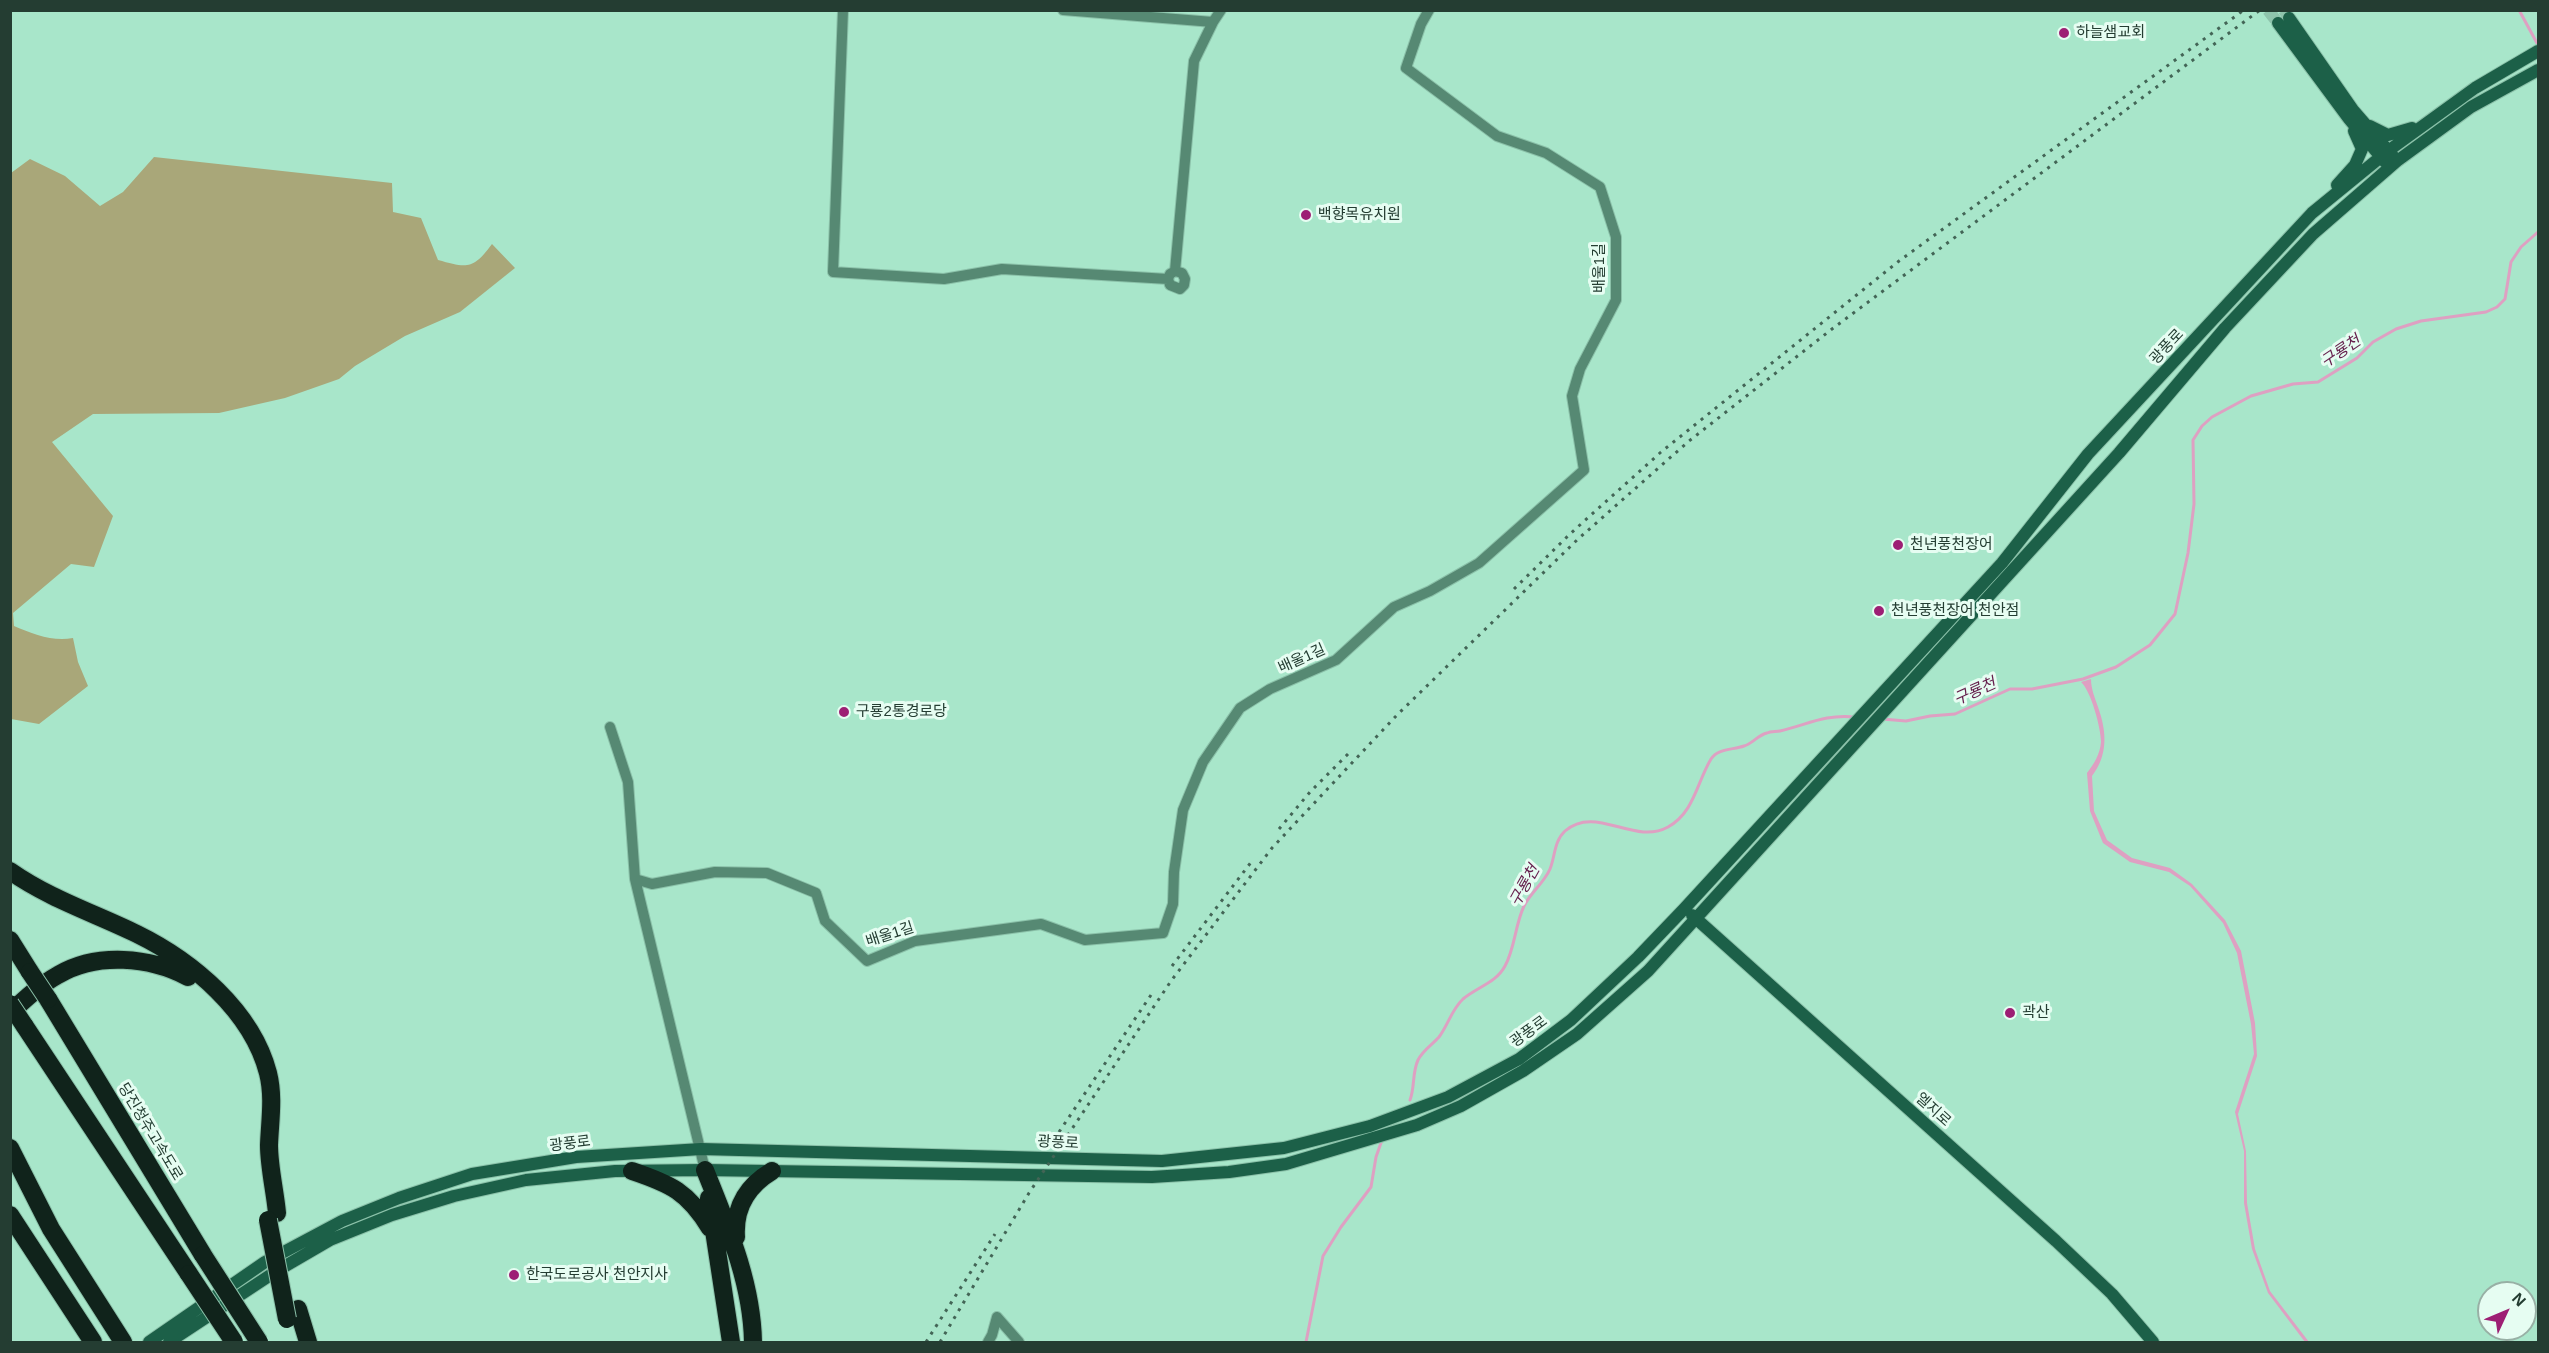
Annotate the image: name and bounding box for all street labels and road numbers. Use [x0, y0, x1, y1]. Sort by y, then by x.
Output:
street label: 배울1길 [1591, 243, 1609, 293]
street label: 광풍로 [2146, 326, 2188, 368]
street label: 배울1길 [1276, 641, 1328, 677]
street label: 배울1길 [864, 919, 916, 951]
street label: 광풍로 [1507, 1013, 1551, 1051]
street label: 당진청주고속도로 [114, 1080, 186, 1184]
street label: 엘지로 [1912, 1089, 1954, 1131]
street label: 광풍로 [548, 1133, 592, 1155]
street label: 광풍로 [1037, 1133, 1079, 1153]

